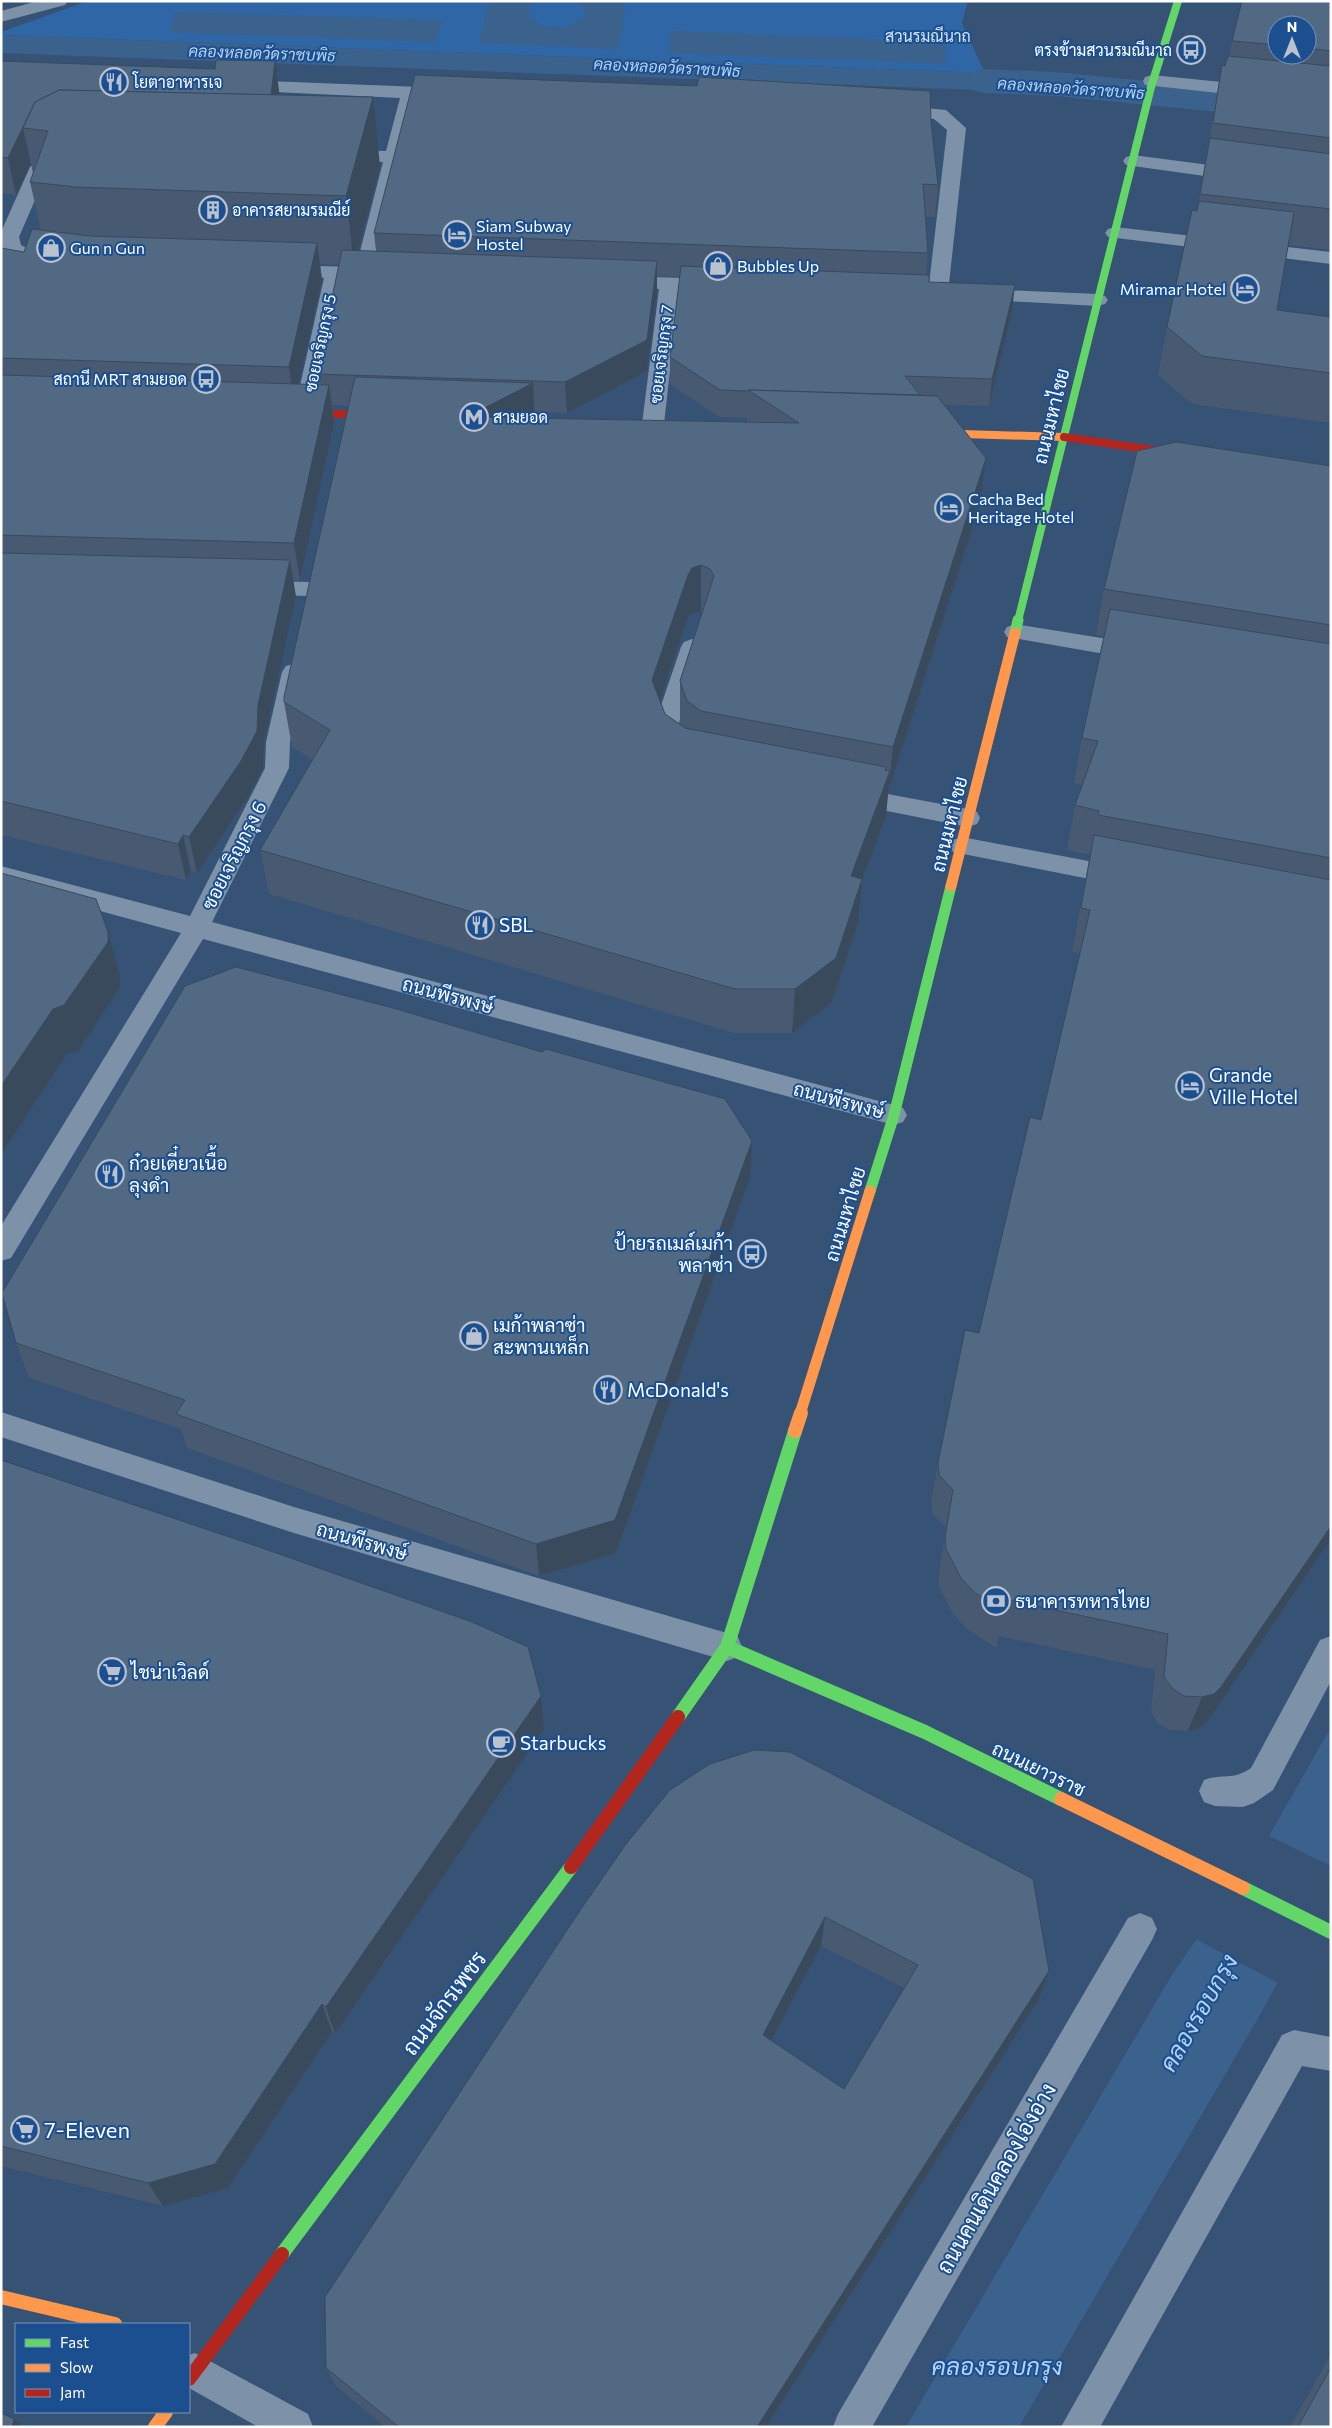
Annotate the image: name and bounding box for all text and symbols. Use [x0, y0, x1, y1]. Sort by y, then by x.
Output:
north arrow [1267, 15, 1317, 65]
text: N [1287, 18, 1297, 35]
park label: สวนรมณีนาถ [885, 25, 971, 45]
bus stop icon: ตรงข้ามสวนรมณีนาถ [1176, 35, 1206, 65]
place label: ตรงข้ามสวนรมณีนาถ [1034, 39, 1172, 59]
water label: คลองหลอดวัดราชบพิธ [188, 40, 336, 65]
water label: คลองหลอดวัดราชบพิธ [593, 53, 741, 80]
restaurant icon: โยตาอาหารเจ [99, 67, 129, 97]
place label: โยตาอาหารเจ [132, 71, 222, 91]
water label: คลองหลอดวัดราชบพิธ [997, 73, 1145, 102]
building icon: อาคารสยามรมณีย์ [198, 195, 228, 225]
place label: อาคารสยามรมณีย์ [232, 198, 350, 219]
place label: Siam Subway Hostel [476, 216, 572, 253]
hotel icon: Siam Subway Hostel [442, 220, 472, 250]
shop icon: Gun n Gun [36, 233, 66, 263]
place label: Gun n Gun [70, 238, 145, 257]
shop icon: Bubbles Up [703, 251, 733, 281]
place label: Bubbles Up [737, 256, 819, 275]
hotel icon: Miramar Hotel [1230, 274, 1260, 304]
place label: Miramar Hotel [1120, 279, 1226, 298]
street label: ซอยเจริญกรุง 5 [300, 292, 342, 394]
street label: ซอยเจริญกรุง 7 [645, 304, 679, 405]
bus stop icon: สถานี MRT สามยอด [191, 364, 221, 394]
street label: ถนนมหาไชย [1028, 366, 1074, 466]
place label: สถานี MRT สามยอด [53, 368, 187, 388]
metro station icon: สามยอด [459, 402, 489, 432]
place label: สามยอด [493, 407, 548, 426]
place label: Cacha Bed Heritage Hotel [968, 489, 1074, 526]
hotel icon: Cacha Bed Heritage Hotel [934, 493, 964, 523]
street label: ถนนมหาไชย [926, 774, 972, 874]
street label: ซอยเจริญกรุง 6 [196, 796, 273, 914]
restaurant icon: SBL [465, 910, 495, 940]
place label: SBL [499, 913, 533, 936]
street label: ถนนพีรพงษ์ [400, 971, 497, 1018]
place label: Grande Ville Hotel [1209, 1063, 1298, 1108]
hotel icon: Grande Ville Hotel [1175, 1071, 1205, 1101]
street label: ถนนพีรพงษ์ [791, 1076, 888, 1123]
place label: ก๋วยเตี๋ยวเนื้อ ลุงดำ [129, 1145, 228, 1198]
restaurant icon: ก๋วยเตี๋ยวเนื้อ ลุงดำ [95, 1159, 125, 1189]
street label: ถนนมหาไชย [819, 1164, 870, 1264]
place label: ป้ายรถเมล์เมก้า พลาซ่า [614, 1231, 733, 1276]
bus stop icon: ป้ายรถเมล์เมก้า พลาซ่า [737, 1239, 767, 1269]
place label: เมก้าพลาซ่า สะพานเหล็ก [493, 1313, 589, 1358]
shop icon: เมก้าพลาซ่า สะพานเหล็ก [459, 1321, 489, 1351]
restaurant icon: McDonald's [593, 1375, 623, 1405]
place label: McDonald's [627, 1378, 729, 1401]
street label: ถนนพีรพงษ์ [314, 1517, 411, 1565]
bank icon: ธนาคารทหารไทย [981, 1586, 1011, 1616]
place label: ธนาคารทหารไทย [1015, 1589, 1150, 1612]
supermarket icon: ไชน่าเวิลด์ [97, 1657, 127, 1687]
place label: ไชน่าเวิลด์ [129, 1660, 209, 1683]
cafe icon: Starbucks [486, 1728, 516, 1758]
place label: Starbucks [520, 1731, 606, 1754]
street label: ถนนเยาวราช [989, 1736, 1090, 1801]
street label: ถนนจักรเพชร [396, 1945, 491, 2060]
water label: คลองรอบกรุง [1152, 1948, 1246, 2078]
street label: ถนนคนเดินคลองโอ่งอ่าง [930, 2078, 1061, 2278]
supermarket icon: 7-Eleven [10, 2115, 40, 2145]
place label: 7-Eleven [44, 2116, 130, 2143]
legend [15, 2323, 190, 2413]
text: Fast [60, 2333, 89, 2351]
water label: คลองรอบกรุง [932, 2351, 1063, 2383]
text: Slow [60, 2358, 93, 2376]
text: Jam [60, 2383, 85, 2401]

